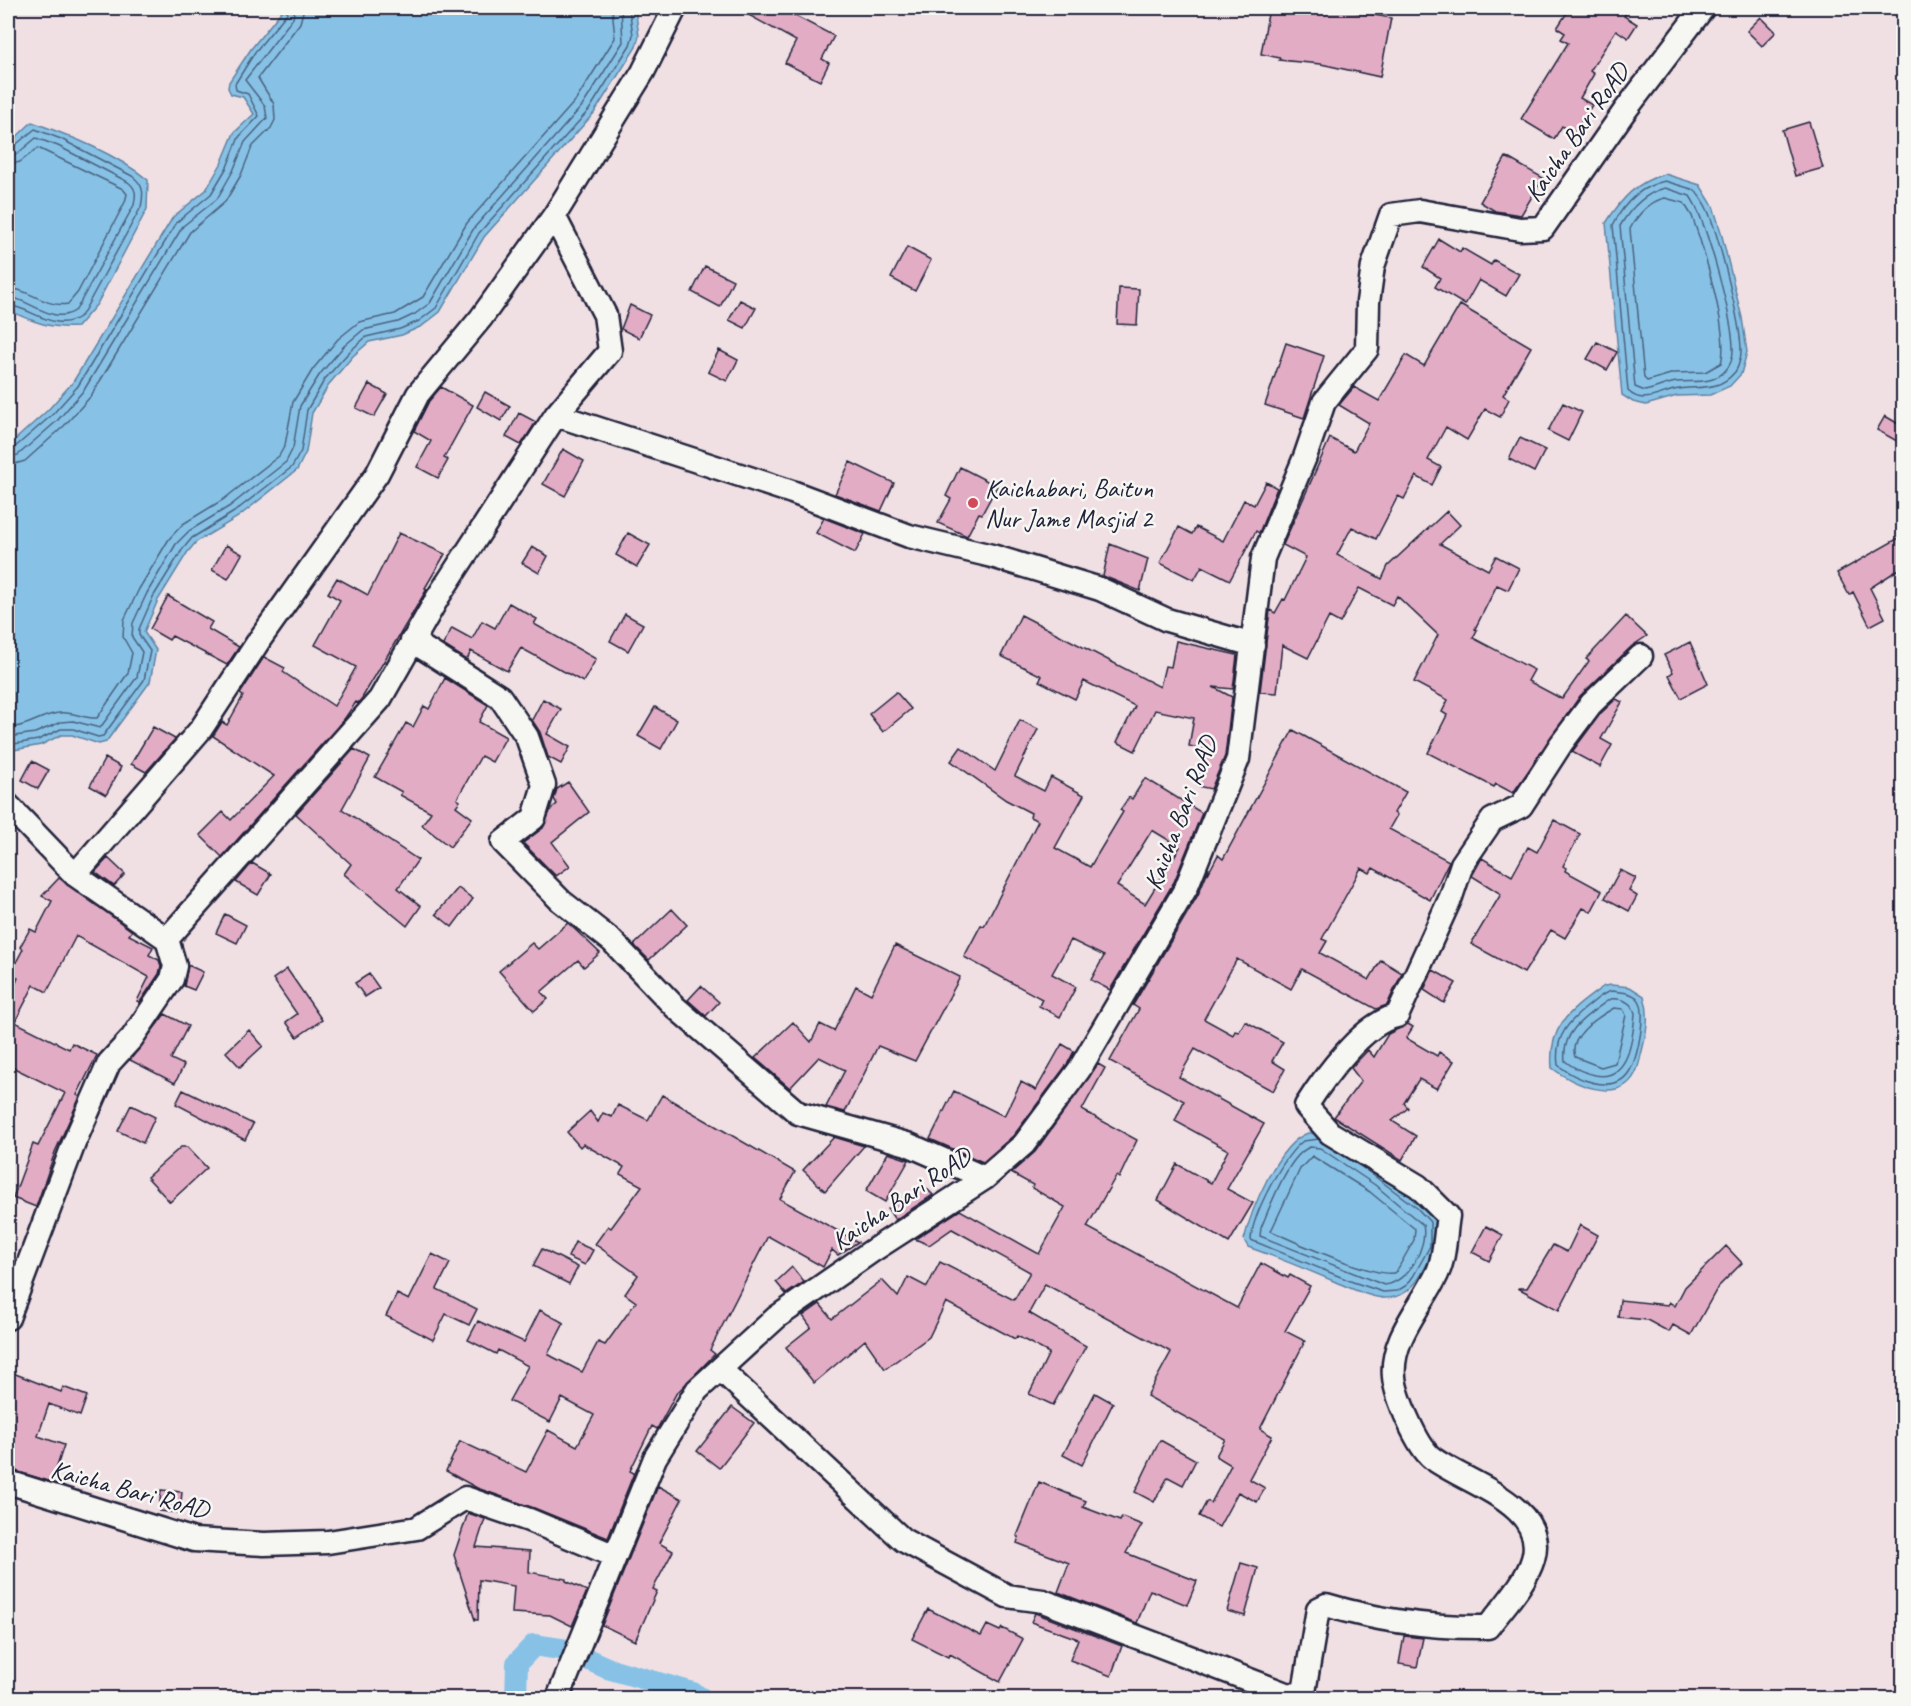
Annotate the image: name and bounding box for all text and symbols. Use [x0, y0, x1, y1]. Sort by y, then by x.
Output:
street label: Kaicha Bari RoAD [1517, 54, 1638, 208]
place label: Kaichabari, Baitun Nur Jame Masjid 2 [985, 472, 1155, 535]
marker: Kaichabari, Baitun Nur Jame Masjid 2 [966, 496, 980, 510]
street label: Kaicha Bari RoAD [1136, 729, 1226, 895]
street label: Kaicha Bari RoAD [825, 1138, 980, 1257]
street label: Kaicha Bari RoAD [47, 1453, 215, 1527]

